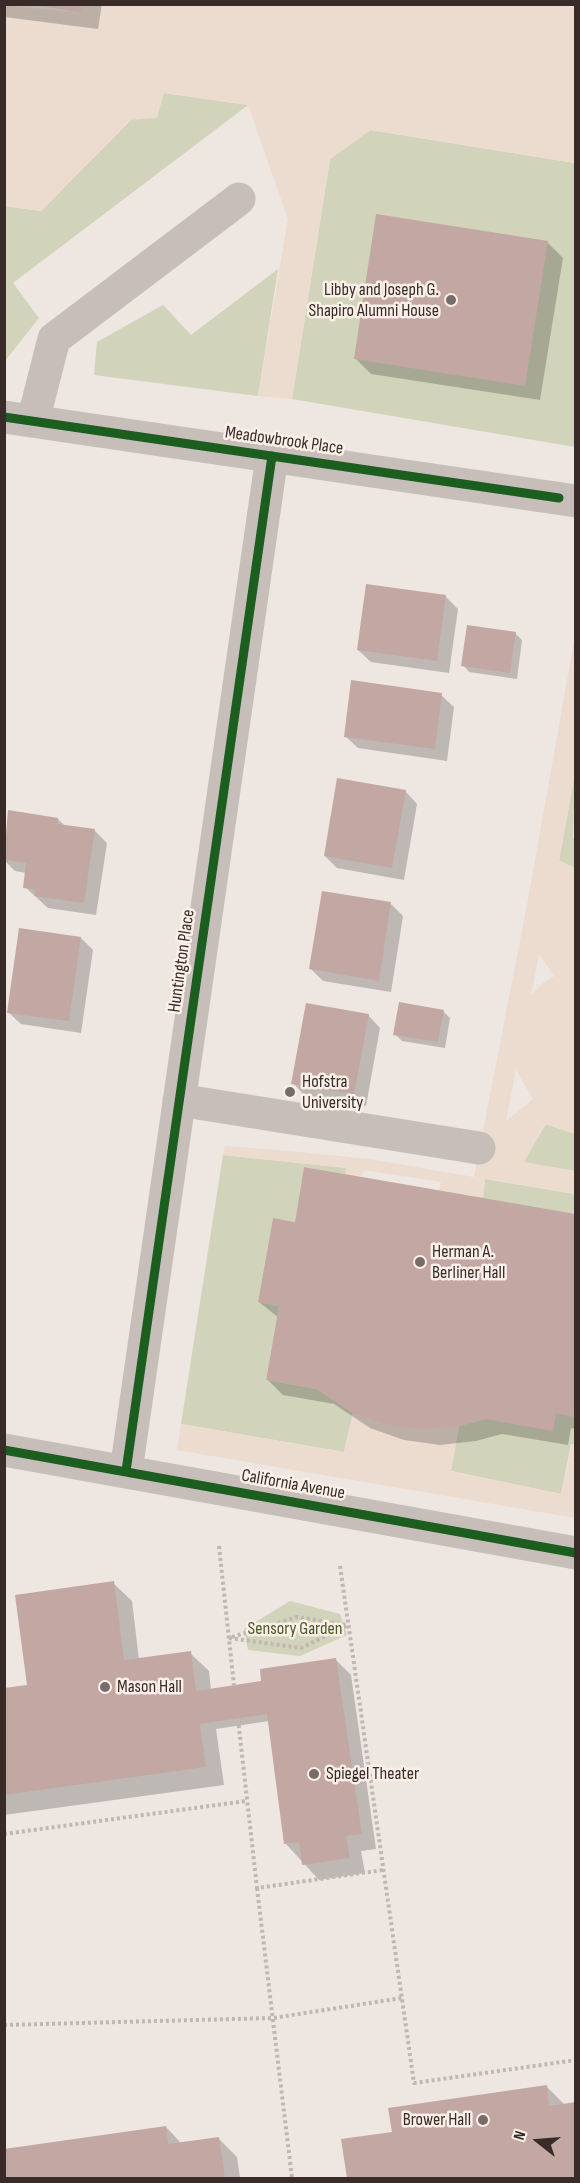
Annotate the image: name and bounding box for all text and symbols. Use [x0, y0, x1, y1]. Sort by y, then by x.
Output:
place label: Libby and Joseph G. Shapiro Alumni House [309, 279, 439, 322]
marker: Libby and Joseph G. Shapiro Alumni House [444, 293, 458, 307]
street label: Meadowbrook Place [224, 422, 344, 460]
street label: Huntington Place [164, 908, 200, 1014]
place label: Hofstra University [302, 1071, 363, 1114]
marker: Hofstra University [283, 1085, 297, 1099]
place label: Herman A. Berliner Hall [432, 1241, 505, 1284]
marker: Herman A. Berliner Hall [413, 1255, 427, 1269]
street label: California Avenue [240, 1465, 346, 1505]
park label: Sensory Garden [248, 1618, 342, 1640]
place label: Mason Hall [117, 1676, 182, 1698]
marker: Mason Hall [98, 1680, 112, 1694]
place label: Spiegel Theater [326, 1763, 419, 1785]
marker: Spiegel Theater [307, 1767, 321, 1781]
place label: Brower Hall [403, 2109, 471, 2131]
north arrow [508, 2111, 568, 2171]
marker: Brower Hall [476, 2113, 490, 2127]
text: N [510, 2129, 531, 2142]

